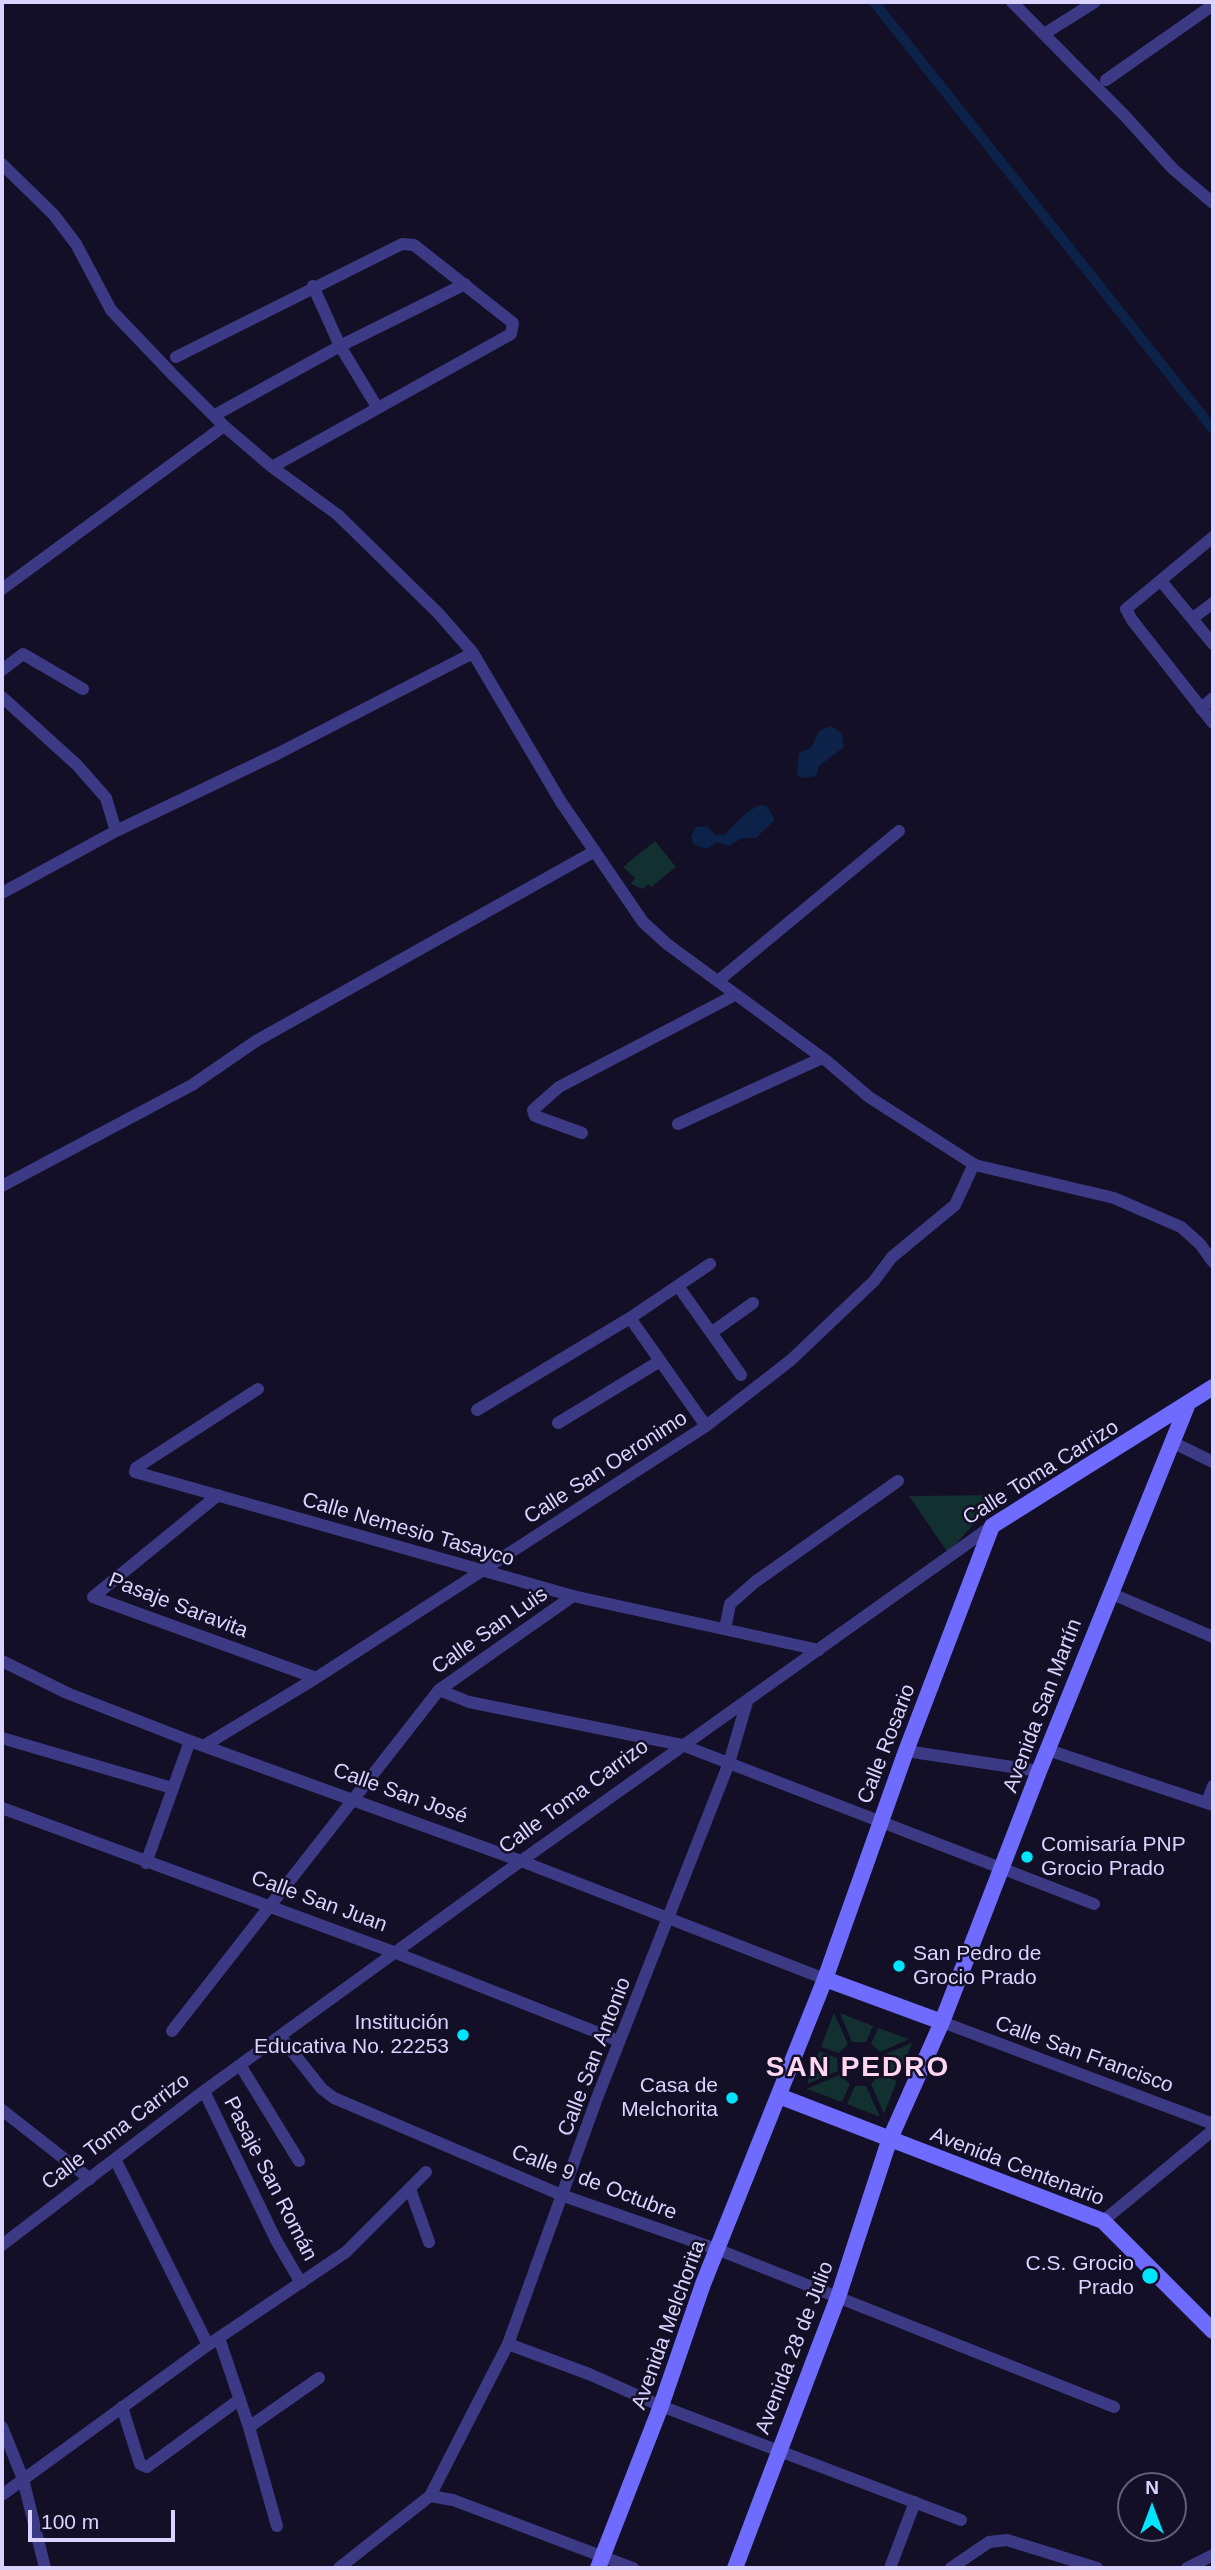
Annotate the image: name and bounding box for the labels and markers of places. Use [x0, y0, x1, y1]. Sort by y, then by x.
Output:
place label: Comisaría PNP Grocio Prado [1041, 1832, 1186, 1882]
marker: Comisaría PNP Grocio Prado [1019, 1849, 1035, 1865]
place label: San Pedro de Grocio Prado [913, 1941, 1041, 1991]
marker: San Pedro de Grocio Prado [891, 1958, 907, 1974]
place label: Institución Educativa No. 22253 [254, 2010, 449, 2060]
marker: Institución Educativa No. 22253 [455, 2027, 471, 2043]
place label: Casa de Melchorita [621, 2073, 718, 2123]
marker: Casa de Melchorita [724, 2090, 740, 2106]
place label: C.S. Grocio Prado [1025, 2251, 1134, 2301]
marker: C.S. Grocio Prado [1140, 2266, 1160, 2286]

